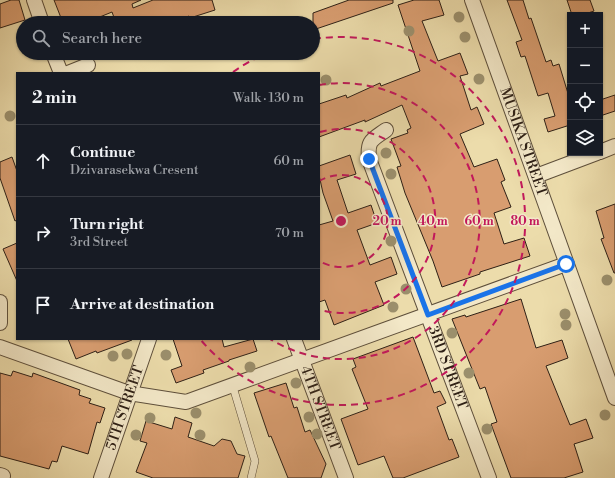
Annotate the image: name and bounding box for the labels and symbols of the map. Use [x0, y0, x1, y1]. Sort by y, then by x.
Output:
street label: MUSIKA STREET [495, 85, 551, 199]
route end [360, 150, 378, 168]
centre of rings [334, 214, 348, 228]
text: 20 m [372, 214, 402, 229]
text: 40 m [418, 214, 448, 229]
text: 60 m [464, 214, 494, 229]
text: 80 m [510, 214, 540, 229]
route start [557, 255, 575, 273]
street label: 3RD STREET [424, 324, 471, 412]
street label: 5TH STREET [102, 363, 148, 453]
street label: 4TH STREET [296, 364, 344, 453]

